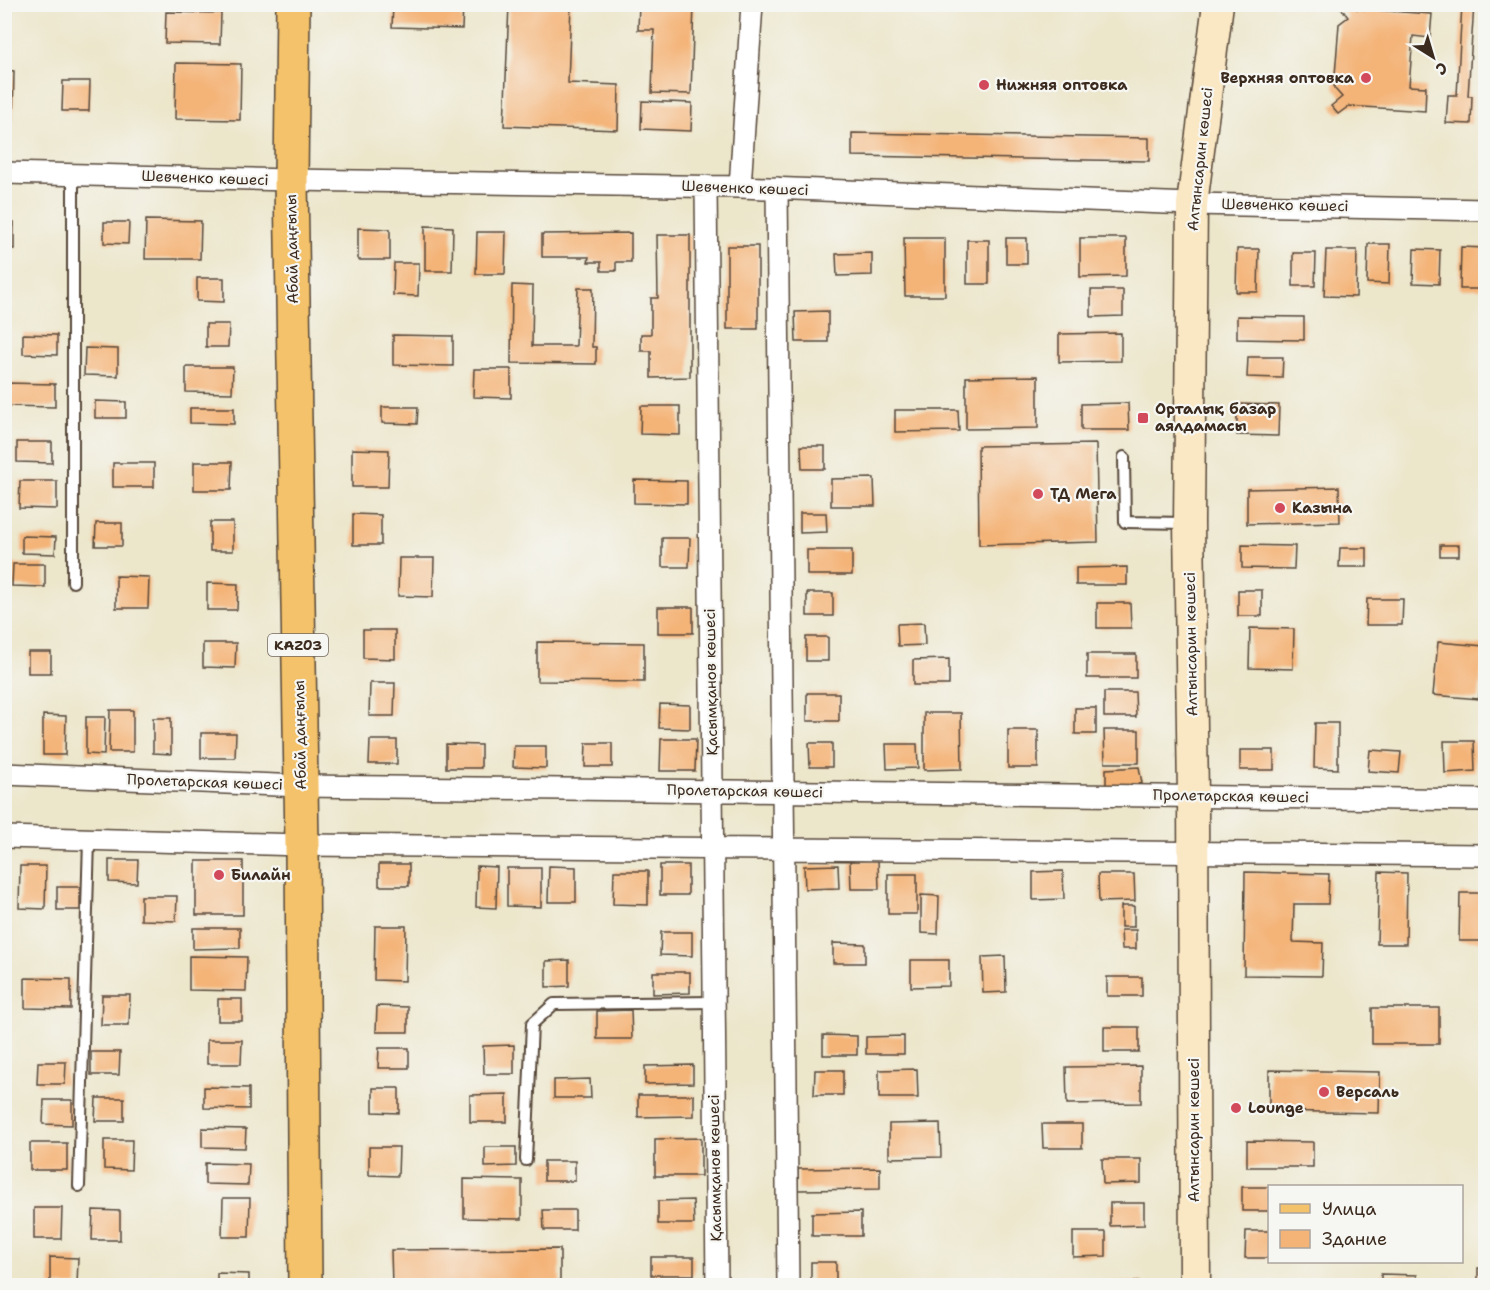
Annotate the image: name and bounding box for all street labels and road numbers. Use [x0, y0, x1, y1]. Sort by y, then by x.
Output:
street label: Алтынсарин көшесі [1183, 86, 1217, 232]
street label: Шевченко көшесі [141, 166, 269, 190]
street label: Шевченко көшесі [681, 176, 809, 200]
street label: Абай даңғылы [281, 194, 303, 304]
street label: Шевченко көшесі [1221, 194, 1349, 216]
street label: Алтынсарин көшесі [1180, 572, 1202, 716]
street label: Қасымқанов көшесі [700, 608, 722, 756]
road number: KАZ03 [268, 634, 328, 656]
street label: Абай даңғылы [289, 680, 311, 790]
street label: Пролетарская көшесі [127, 769, 283, 795]
street label: Пролетарская көшесі [667, 780, 823, 802]
street label: Пролетарская көшесі [1153, 785, 1309, 807]
street label: Алтынсарин көшесі [1184, 1058, 1204, 1202]
street label: Қасымқанов көшесі [704, 1094, 726, 1242]

